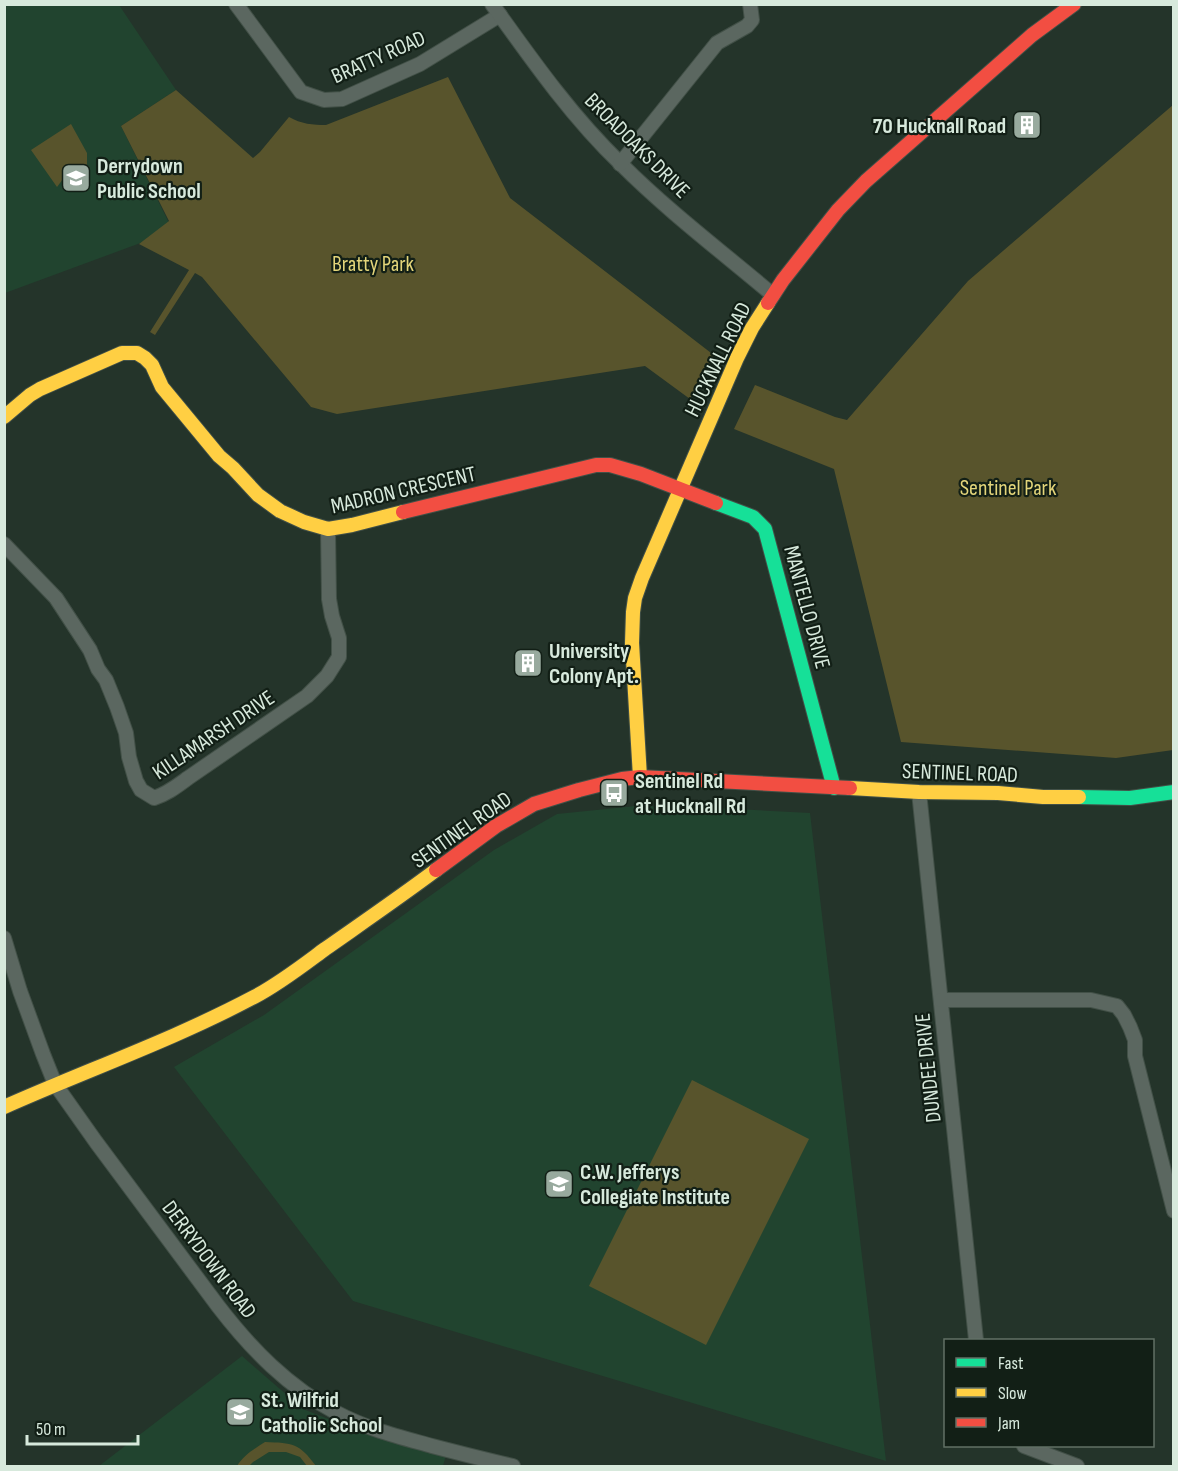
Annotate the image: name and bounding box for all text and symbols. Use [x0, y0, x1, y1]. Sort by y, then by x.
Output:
street label: BRATTY ROAD [327, 25, 430, 90]
street label: BROADOAKS DRIVE [579, 88, 695, 204]
building icon: 70 Hucknall Road [1011, 109, 1043, 141]
place label: 70 Hucknall Road [873, 113, 1006, 140]
place label: Derrydown Public School [97, 153, 201, 205]
school or university icon: Derrydown Public School [60, 162, 92, 194]
park label: Bratty Park [332, 251, 415, 278]
street label: HUCKNALL ROAD [679, 298, 758, 421]
street label: MADRON CRESCENT [328, 461, 479, 520]
park label: Sentinel Park [960, 475, 1057, 502]
street label: MANTELLO DRIVE [777, 543, 836, 672]
place label: University Colony Apt. [549, 638, 639, 690]
building icon: University Colony Apt. [512, 647, 544, 679]
street label: KILLAMARSH DRIVE [148, 685, 280, 786]
street label: SENTINEL ROAD [902, 758, 1018, 789]
place label: Sentinel Rd at Hucknall Rd [635, 768, 746, 820]
bus stop icon: Sentinel Rd at Hucknall Rd [598, 777, 630, 809]
street label: SENTINEL ROAD [407, 786, 517, 875]
street label: DUNDEE DRIVE [909, 1012, 948, 1124]
place label: C.W. Jefferys Collegiate Institute [580, 1159, 730, 1211]
school or university icon: C.W. Jefferys Collegiate Institute [543, 1168, 575, 1200]
street label: DERRYDOWN ROAD [156, 1196, 262, 1324]
legend [944, 1339, 1154, 1447]
text: Fast [998, 1353, 1024, 1374]
text: Slow [998, 1383, 1027, 1404]
place label: St. Wilfrid Catholic School [261, 1387, 382, 1439]
school or university icon: St. Wilfrid Catholic School [224, 1396, 256, 1428]
scale bar [27, 1408, 138, 1446]
text: Jam [997, 1413, 1020, 1434]
text: 50 m [36, 1419, 66, 1440]

